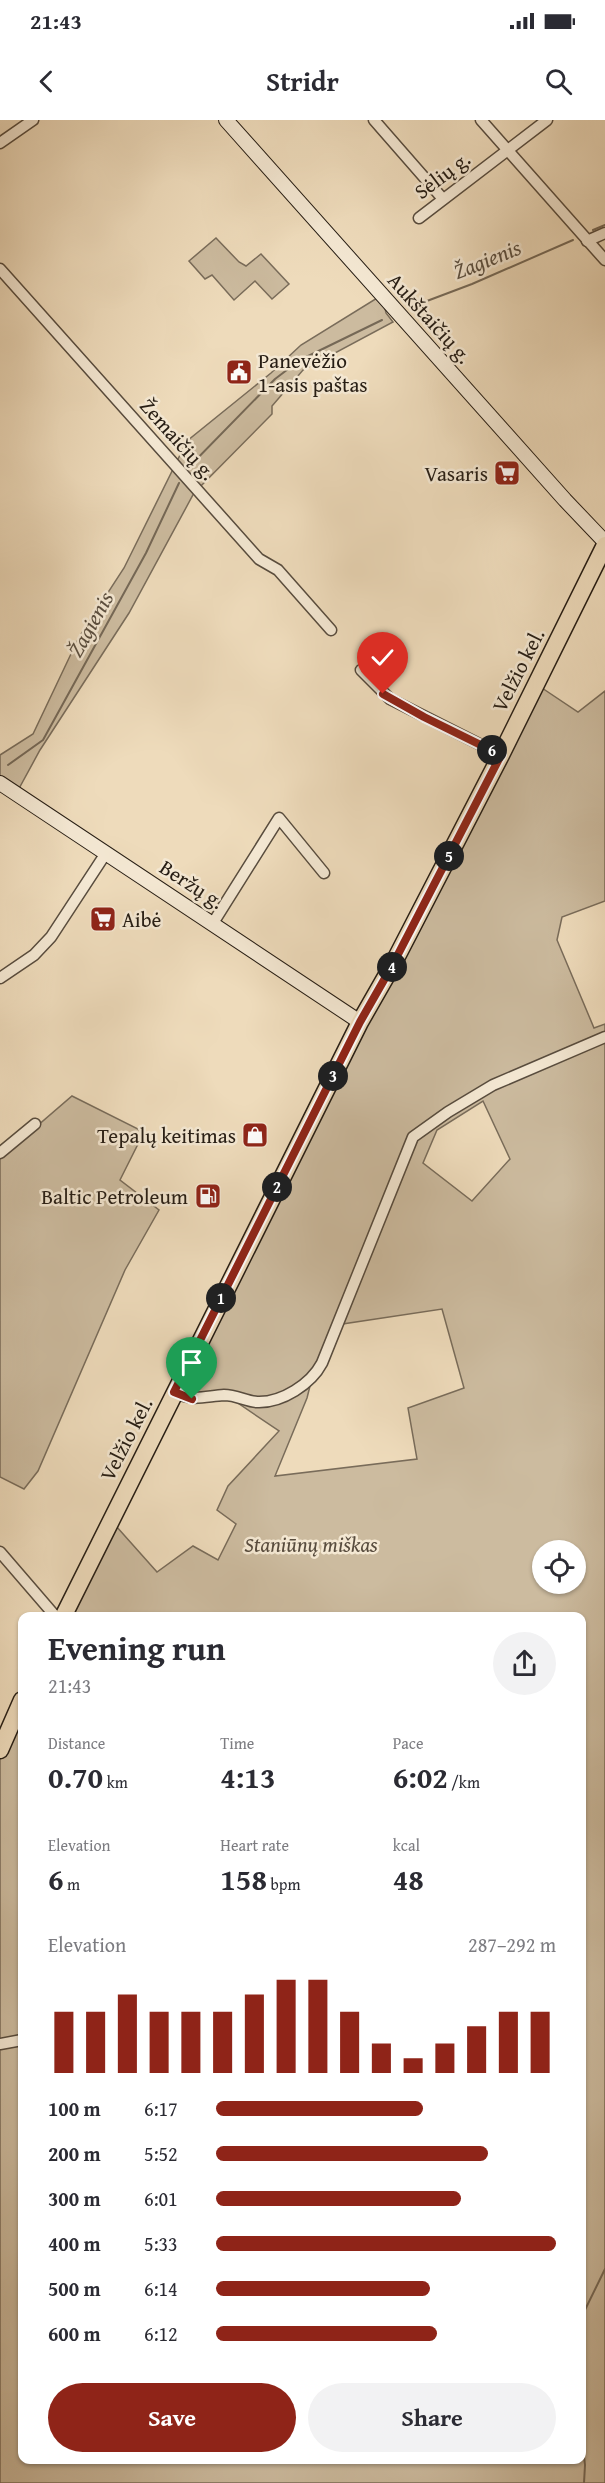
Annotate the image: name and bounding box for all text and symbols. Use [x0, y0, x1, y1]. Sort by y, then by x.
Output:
text: 21:43 [30, 5, 82, 37]
text: Stridr [266, 61, 339, 101]
icon: back [30, 65, 63, 98]
icon: search [542, 65, 575, 98]
street label: Sėlių g. [407, 144, 477, 206]
water label: Žagienis [448, 231, 526, 287]
street label: Aukštaičių g. [381, 266, 479, 370]
place label: Panevėžio 1-asis paštas [258, 345, 368, 400]
public building icon: Panevėžio 1-asis paštas [224, 357, 254, 387]
street label: Žemaičių g. [133, 391, 223, 487]
place label: Vasaris [424, 458, 488, 489]
supermarket icon: Vasaris [492, 458, 522, 488]
water label: Žagienis [59, 585, 121, 663]
street label: Velžio kel. [484, 623, 552, 717]
pin [357, 632, 408, 694]
icon: check [366, 641, 399, 674]
pin: 6 [477, 735, 507, 765]
text: 6 [488, 738, 496, 762]
pin: 5 [434, 841, 464, 871]
text: 5 [445, 844, 453, 868]
street label: Beržų g. [154, 852, 230, 916]
supermarket icon: Aibė [88, 904, 118, 934]
place label: Aibė [122, 904, 162, 935]
pin: 4 [377, 952, 407, 982]
text: 4 [388, 955, 396, 979]
pin: 3 [318, 1061, 348, 1091]
text: 3 [329, 1064, 337, 1088]
place label: Tepalų keitimas [97, 1120, 236, 1151]
shop icon: Tepalų keitimas [240, 1120, 270, 1150]
pin: 2 [262, 1172, 292, 1202]
text: 2 [273, 1175, 281, 1199]
place label: Baltic Petroleum [41, 1181, 188, 1212]
fuel station icon: Baltic Petroleum [193, 1181, 223, 1211]
pin: 1 [206, 1283, 236, 1313]
text: 1 [217, 1286, 225, 1310]
pin [166, 1337, 217, 1399]
icon: arrive [175, 1346, 208, 1379]
street label: Velžio kel. [92, 1392, 160, 1486]
park label: Staniūnų miškas [244, 1529, 378, 1560]
map controls [532, 1540, 586, 1594]
button: locate [532, 1540, 586, 1594]
text: Evening run [48, 1624, 225, 1672]
button: share [493, 1632, 556, 1695]
text: 21:43 [48, 1671, 91, 1700]
text: Distance [48, 1731, 105, 1755]
text: Time [220, 1731, 254, 1755]
text: Pace [393, 1731, 423, 1755]
text: 0.70 [48, 1755, 103, 1799]
text: 4:13 [220, 1755, 275, 1799]
text: 6:02 [393, 1755, 448, 1799]
text: km [103, 1770, 128, 1794]
text: /km [448, 1770, 480, 1794]
text: Elevation [48, 1833, 111, 1857]
text: Heart rate [220, 1833, 289, 1857]
text: kcal [393, 1833, 420, 1857]
text: 6 [48, 1857, 64, 1901]
text: 158 [220, 1857, 267, 1901]
text: 48 [393, 1857, 424, 1901]
text: m [64, 1872, 80, 1896]
text: bpm [267, 1872, 300, 1896]
text: Elevation [48, 1930, 126, 1959]
text: 287–292 m [468, 1930, 556, 1959]
text: 100 m [48, 2094, 101, 2123]
text: 6:17 [144, 2094, 178, 2123]
text: 200 m [48, 2139, 101, 2168]
text: 5:52 [144, 2139, 178, 2168]
text: 300 m [48, 2184, 101, 2213]
text: 6:01 [144, 2184, 178, 2213]
text: 400 m [48, 2229, 101, 2258]
text: 5:33 [144, 2229, 178, 2258]
text: 500 m [48, 2274, 101, 2303]
text: 6:14 [144, 2274, 178, 2303]
text: 600 m [48, 2319, 101, 2348]
text: 6:12 [144, 2319, 178, 2348]
button: Save [48, 2383, 296, 2452]
button: Share [308, 2383, 556, 2452]

